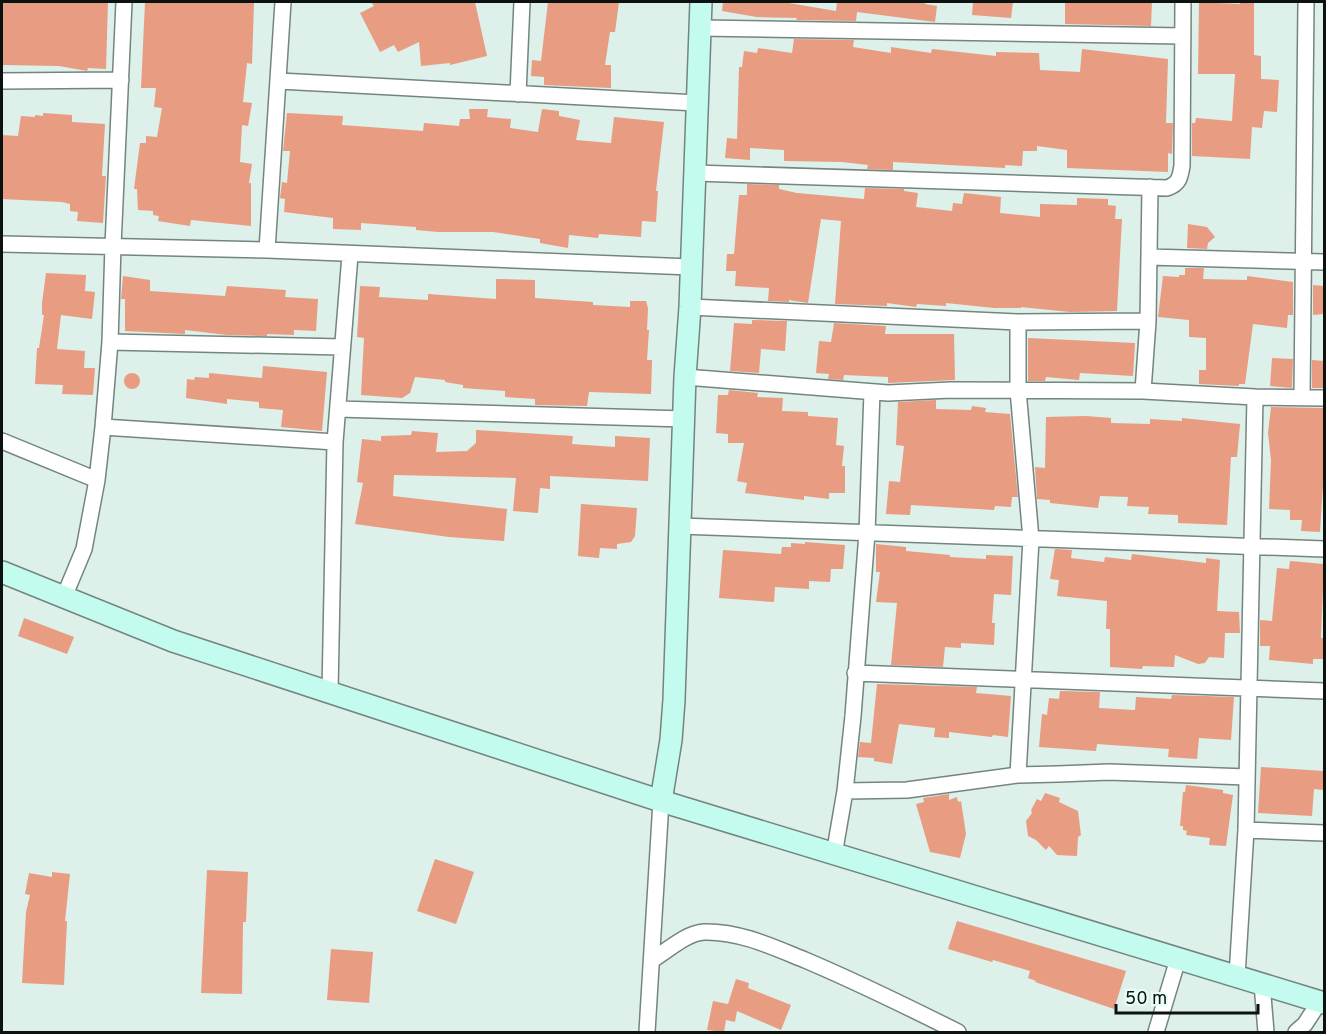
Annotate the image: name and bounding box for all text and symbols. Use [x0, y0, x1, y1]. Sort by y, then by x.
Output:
scale bar [1116, 977, 1258, 1015]
text: 50 m [1125, 988, 1167, 1011]

